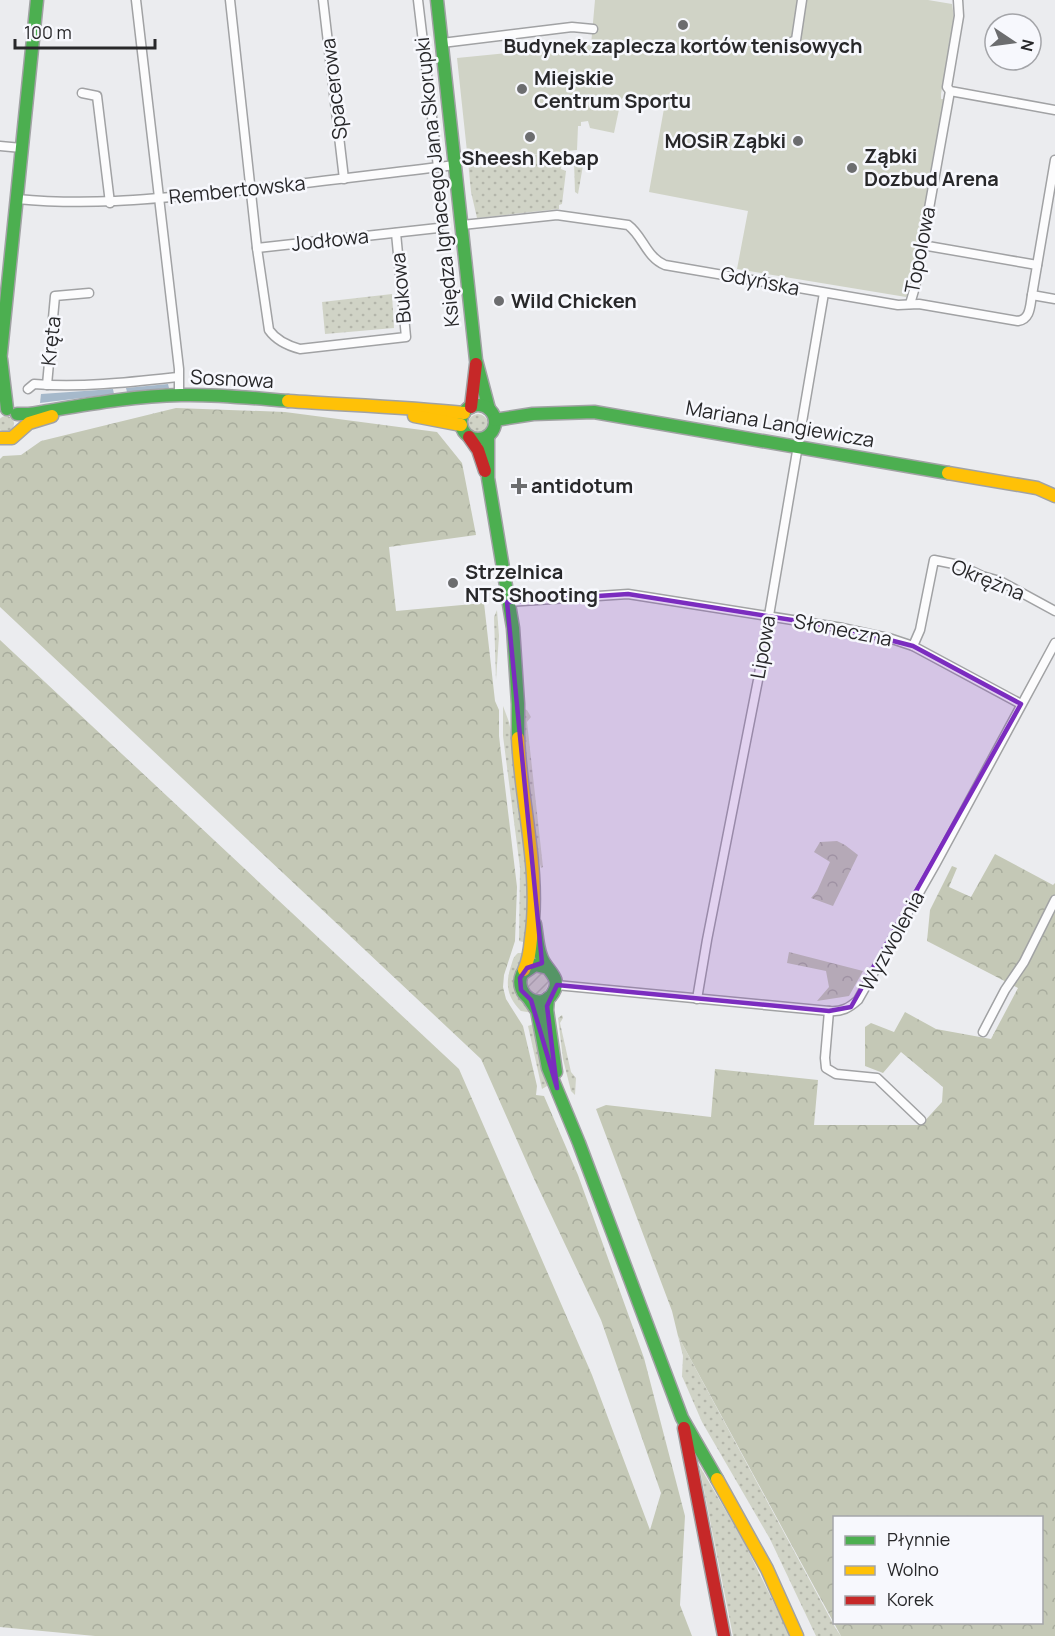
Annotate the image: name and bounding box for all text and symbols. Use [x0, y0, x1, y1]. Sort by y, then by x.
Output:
scale bar [15, 12, 154, 50]
north arrow [983, 12, 1043, 72]
marker: Budynek zaplecza kortów tenisowych [676, 18, 690, 32]
text: 100 m [24, 20, 72, 44]
place label: Budynek zaplecza kortów tenisowych [503, 32, 863, 59]
street label: Księdza Ignacego Jana Skorupki [408, 36, 465, 329]
street label: Spacerowa [314, 37, 353, 141]
text: N [1016, 37, 1040, 53]
place label: Miejskie Centrum Sportu [534, 64, 691, 114]
marker: Miejskie Centrum Sportu [515, 82, 529, 96]
place label: MOSiR Ząbki [664, 127, 786, 154]
marker: Sheesh Kebap [523, 130, 537, 144]
marker: MOSiR Ząbki [791, 134, 805, 148]
place label: Ząbki Dozbud Arena [864, 142, 999, 192]
place label: Sheesh Kebap [461, 144, 599, 171]
marker: Ząbki Dozbud Arena [845, 161, 859, 175]
street label: Rembertowska [167, 169, 307, 210]
street label: Topolowa [898, 204, 941, 296]
street label: Jodłowa [290, 222, 370, 257]
street label: Bukowa [384, 251, 417, 325]
street label: Gdyńska [718, 260, 802, 301]
place label: Wild Chicken [511, 287, 637, 314]
marker: Wild Chicken [492, 294, 506, 308]
street label: Kręta [34, 315, 67, 367]
street label: Sosnowa [190, 363, 275, 394]
street label: Mariana Langiewicza [684, 394, 877, 453]
place label: antidotum [531, 472, 633, 499]
marker: antidotum [512, 479, 526, 493]
street label: Okrężna [947, 553, 1029, 606]
place label: Strzelnica NTS Shooting [465, 558, 598, 608]
marker: Strzelnica NTS Shooting [446, 576, 460, 590]
street label: Słoneczna [792, 607, 894, 652]
street label: Lipowa [744, 613, 781, 681]
street label: Wyzwolenia [853, 886, 930, 996]
legend [833, 1516, 1043, 1624]
text: Płynnie [887, 1527, 950, 1551]
text: Wolno [887, 1557, 939, 1581]
text: Korek [887, 1587, 934, 1611]

